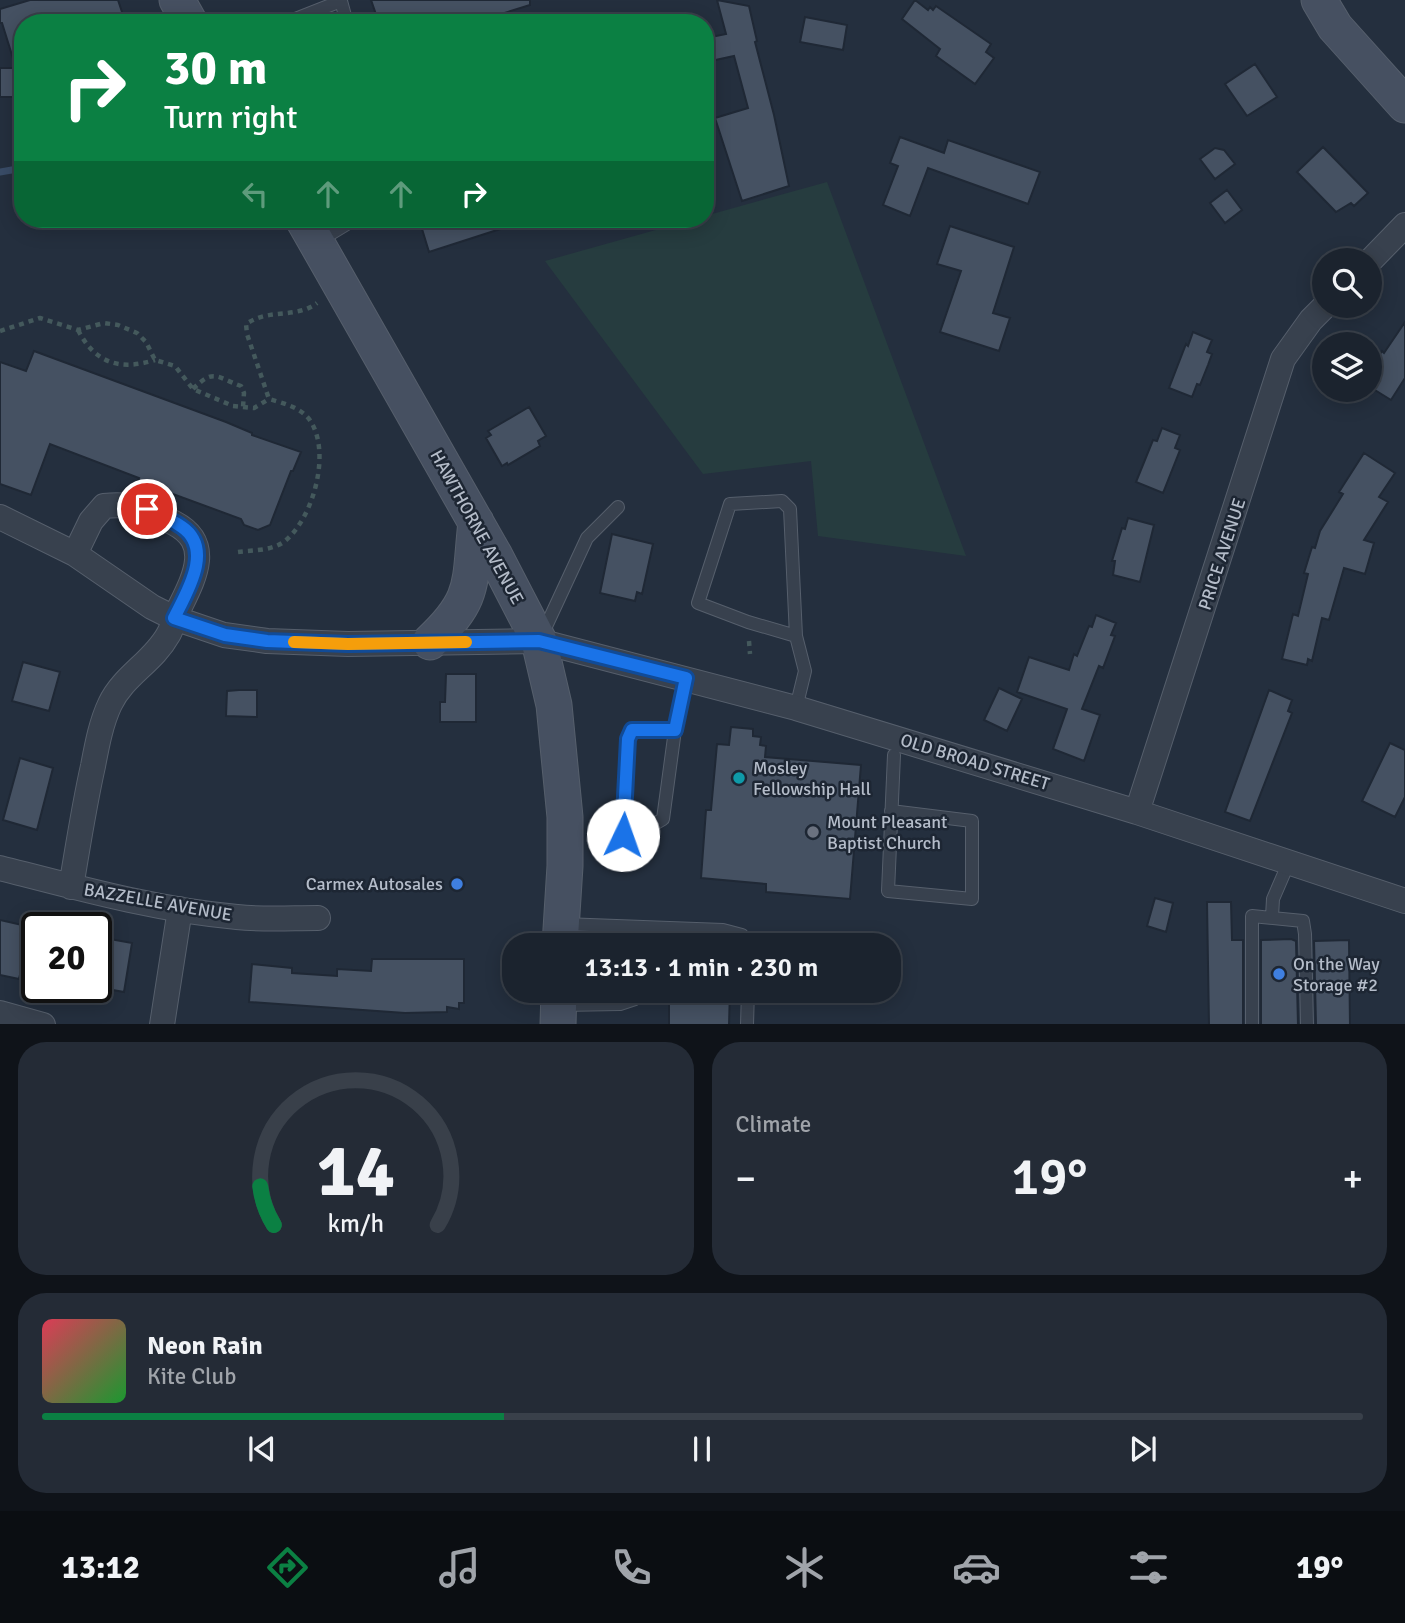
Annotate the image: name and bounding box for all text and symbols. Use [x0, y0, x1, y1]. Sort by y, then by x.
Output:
text: 30 m [164, 38, 267, 98]
icon: right [49, 42, 140, 133]
text: Turn right [164, 98, 297, 137]
icon: left [236, 175, 274, 213]
icon: ahead [309, 175, 347, 213]
icon: ahead [382, 175, 420, 213]
icon: right [455, 175, 493, 213]
map controls [1312, 248, 1382, 402]
button: search [1312, 248, 1382, 318]
button: layers [1312, 332, 1382, 402]
street label: HAWTHORNE AVENUE [425, 446, 529, 608]
pin [117, 479, 177, 539]
icon: arrive [128, 490, 166, 528]
street label: PRICE AVENUE [1194, 495, 1250, 613]
street label: OLD BROAD STREET [898, 729, 1052, 795]
place label: Mosley Fellowship Hall [753, 757, 871, 800]
marker: Mosley Fellowship Hall [731, 770, 747, 786]
position arrow [586, 798, 660, 872]
place label: Mount Pleasant Baptist Church [827, 811, 947, 854]
marker: Mount Pleasant Baptist Church [805, 824, 821, 840]
place label: Carmex Autosales [306, 873, 443, 895]
marker: Carmex Autosales [449, 876, 465, 892]
street label: BAZZELLE AVENUE [82, 878, 234, 926]
speed limit sign: 20 [21, 912, 112, 1003]
text: 13:13 · 1 min · 230 m [585, 952, 818, 984]
place label: On the Way Storage #2 [1293, 953, 1380, 996]
marker: On the Way Storage #2 [1271, 966, 1287, 982]
text: Climate [736, 1110, 811, 1139]
text: 14 [316, 1127, 395, 1216]
text: 19° [1011, 1145, 1087, 1209]
text: − [736, 1155, 756, 1202]
text: + [1342, 1155, 1363, 1202]
text: km/h [327, 1207, 384, 1238]
text: Neon Rain [147, 1330, 263, 1362]
text: Kite Club [147, 1362, 236, 1391]
icon: previous [243, 1430, 281, 1468]
icon: pause [683, 1430, 721, 1468]
icon: next [1124, 1430, 1162, 1468]
icon: directions [263, 1543, 312, 1592]
icon: music [435, 1543, 484, 1592]
icon: phone [607, 1543, 656, 1592]
icon: climate [780, 1543, 829, 1592]
icon: car [952, 1543, 1001, 1592]
icon: filters [1124, 1543, 1173, 1592]
text: 13:12 [62, 1548, 140, 1587]
text: 19° [1296, 1548, 1343, 1587]

